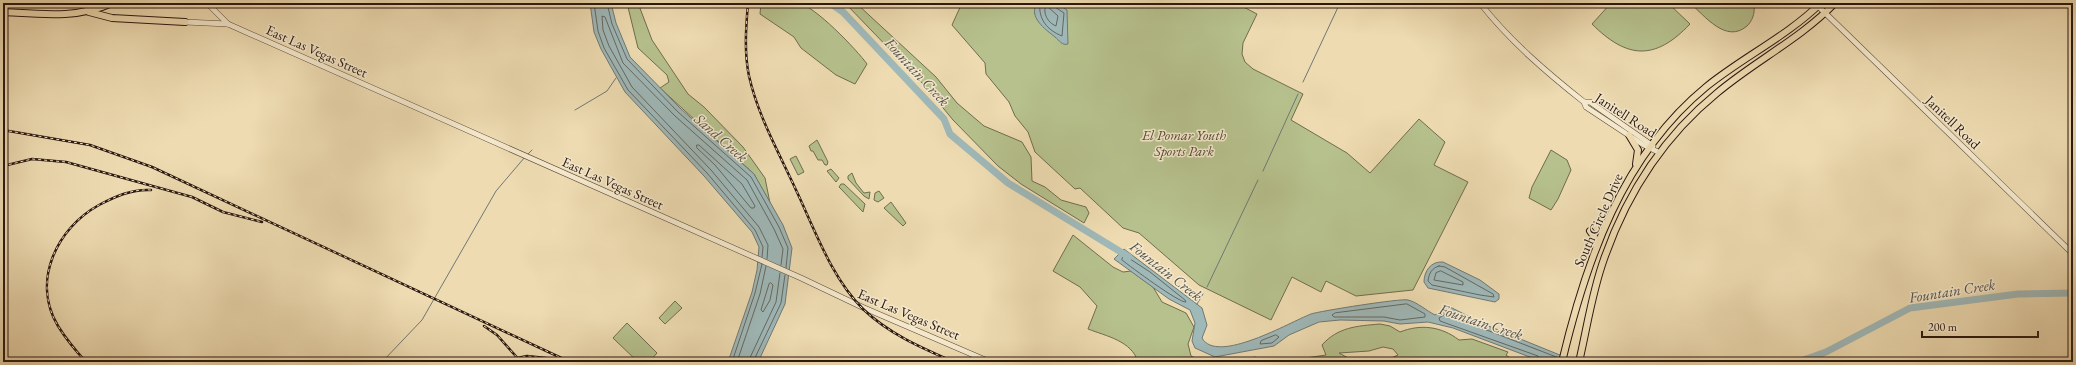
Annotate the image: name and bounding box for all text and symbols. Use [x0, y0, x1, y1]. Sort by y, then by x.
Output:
street label: East Las Vegas Street [263, 21, 371, 82]
water label: Fountain Creek [880, 33, 954, 110]
street label: Janitell Road [1591, 88, 1661, 142]
street label: Janitell Road [1921, 91, 1985, 153]
water label: Sand Creek [690, 109, 752, 166]
park label: El Pomar Youth Sports Park [1141, 126, 1226, 160]
street label: East Las Vegas Street [559, 153, 667, 214]
street label: South Circle Drive [1569, 170, 1627, 270]
water label: Fountain Creek [1125, 236, 1207, 305]
water label: Fountain Creek [1906, 274, 1997, 307]
street label: East Las Vegas Street [855, 284, 963, 344]
water label: Fountain Creek [1436, 299, 1526, 344]
scale bar [1922, 313, 2038, 339]
text: 200 m [1928, 319, 1958, 335]

